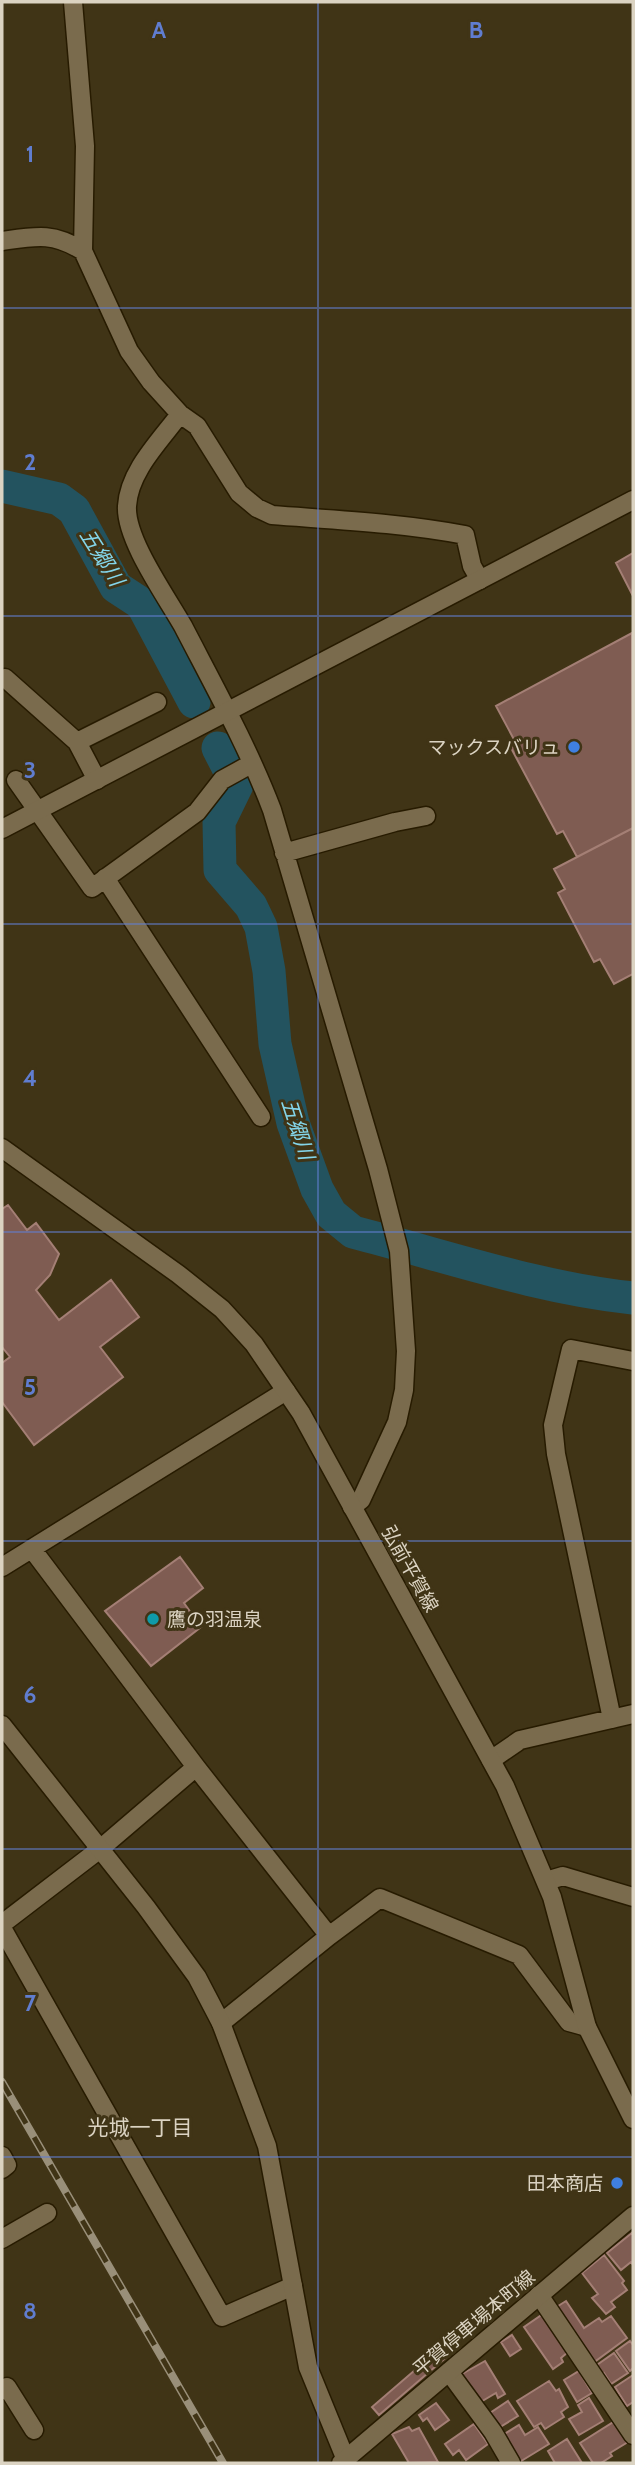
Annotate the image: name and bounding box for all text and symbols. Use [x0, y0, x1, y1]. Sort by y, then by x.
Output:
text: A [152, 16, 167, 44]
text: B [469, 16, 483, 44]
text: 1 [26, 140, 34, 168]
text: 2 [24, 448, 36, 476]
water label: 五郷川 [75, 524, 130, 592]
place label: マックスバリュ [428, 736, 560, 759]
marker: マックスバリュ [566, 739, 582, 755]
text: 3 [24, 756, 36, 784]
text: 4 [23, 1064, 37, 1092]
water label: 五郷川 [276, 1095, 320, 1165]
text: 5 [24, 1373, 36, 1401]
street label: 弘前平賀線 [377, 1522, 443, 1616]
place label: 鷹の羽温泉 [167, 1608, 262, 1631]
marker: 鷹の羽温泉 [145, 1611, 161, 1627]
text: 6 [24, 1681, 36, 1709]
text: 7 [24, 1989, 36, 2017]
district label: 光城一丁目 [88, 2115, 193, 2140]
place label: 田本商店 [527, 2172, 603, 2195]
marker: 田本商店 [609, 2175, 625, 2191]
street label: 平賀停車場本町線 [408, 2265, 540, 2381]
text: 8 [23, 2297, 37, 2325]

